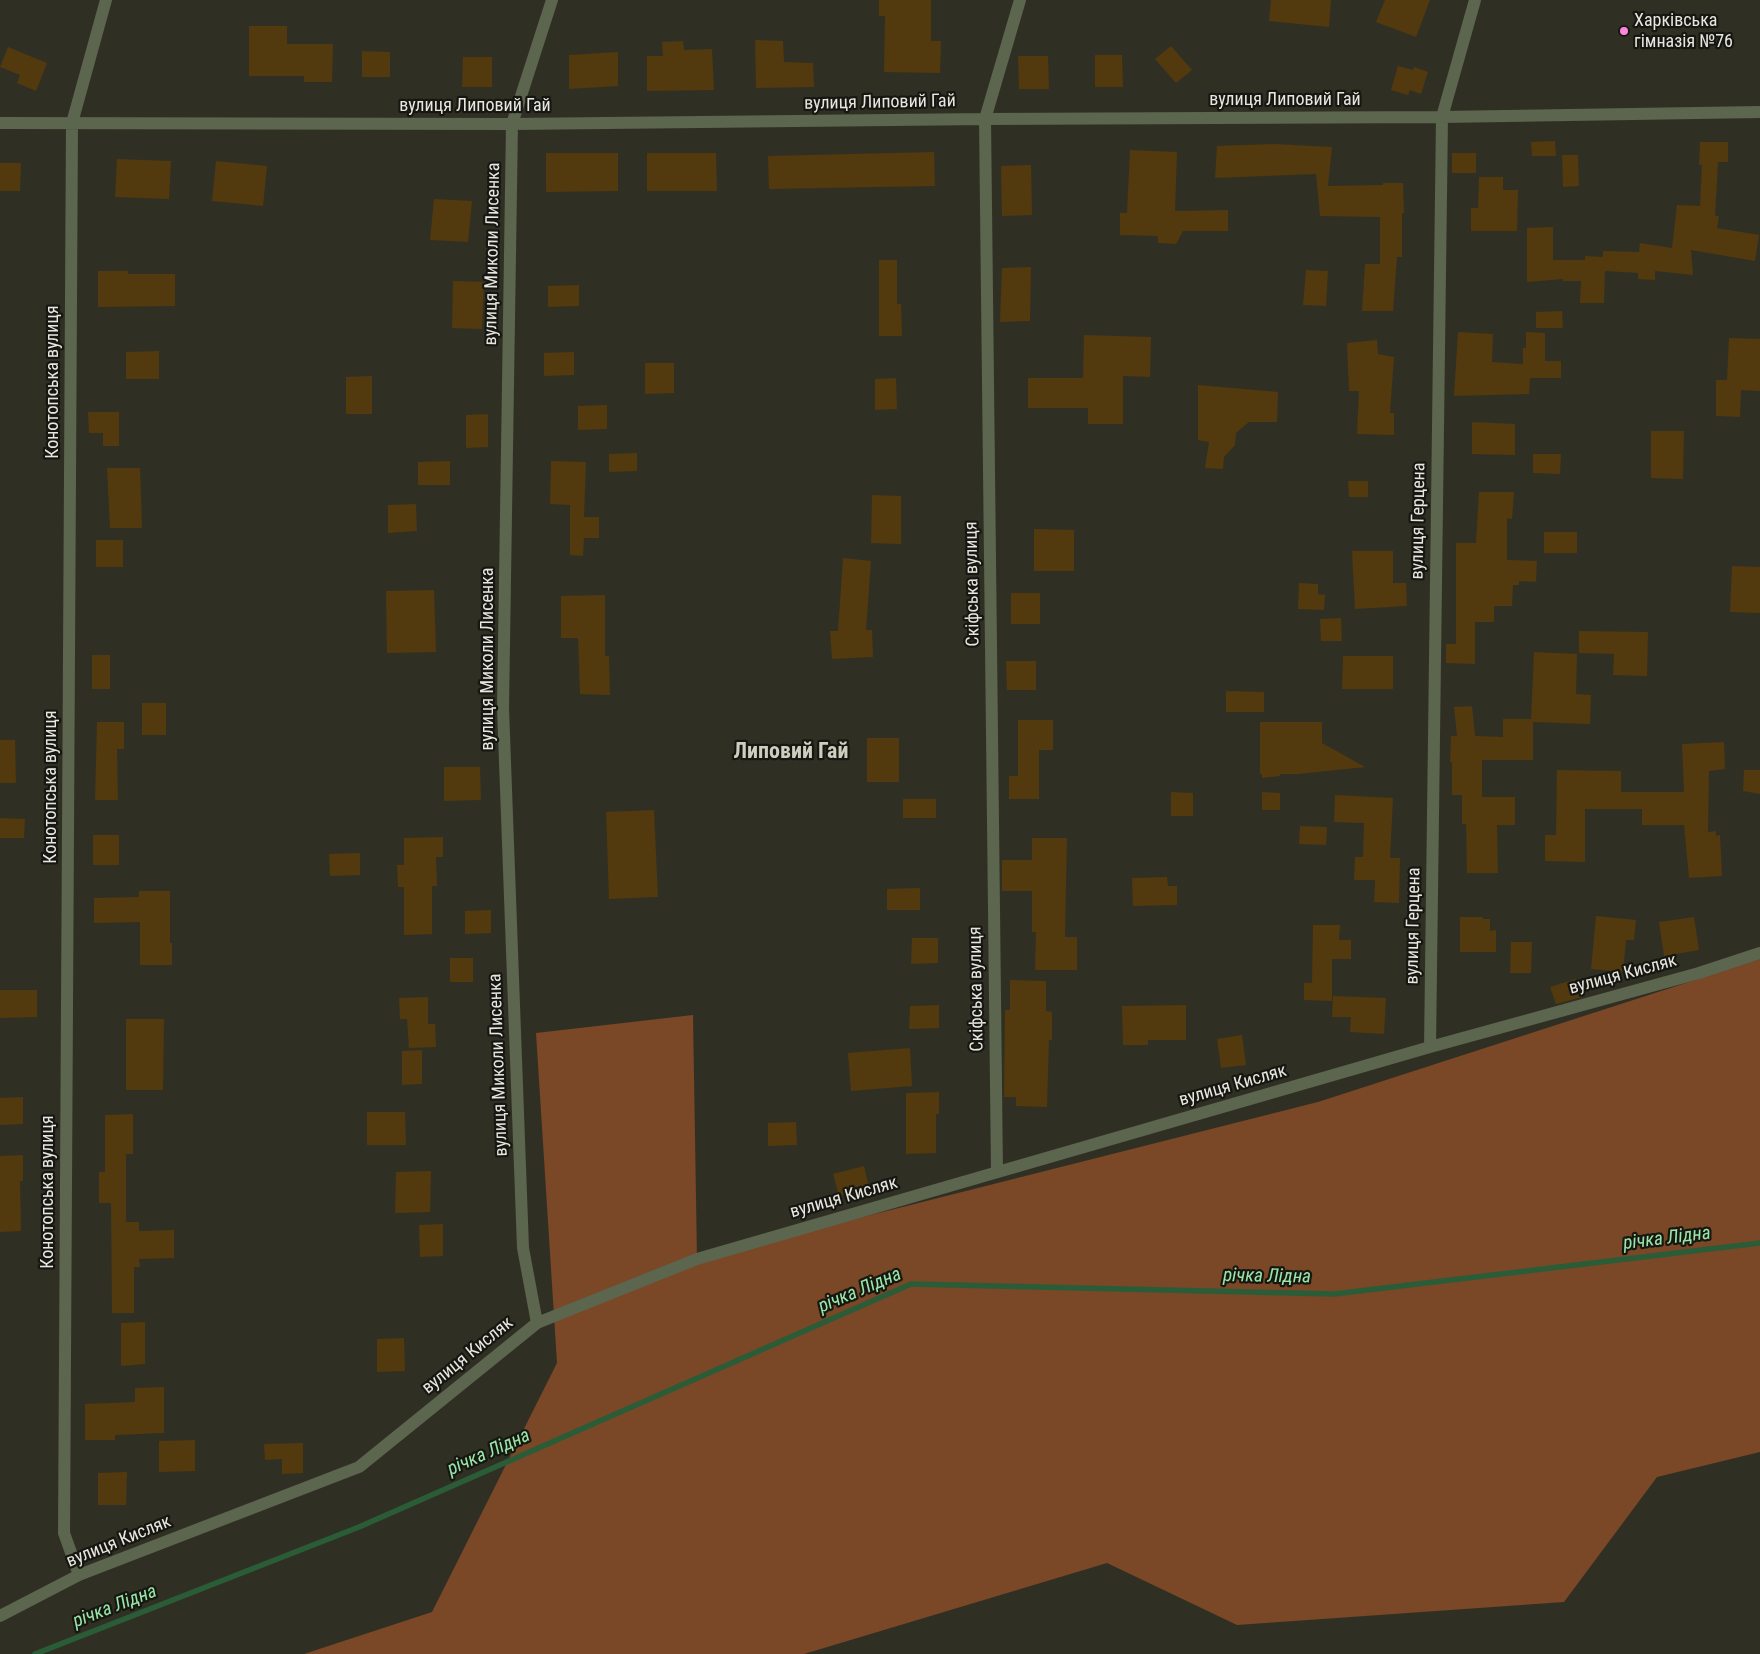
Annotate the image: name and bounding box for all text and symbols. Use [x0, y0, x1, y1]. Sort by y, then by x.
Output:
place label: Харківська гімназія №76 [1634, 10, 1733, 52]
marker: Харківська гімназія №76 [1618, 25, 1630, 37]
street label: вулиця Липовий Гай [1209, 89, 1361, 111]
street label: вулиця Липовий Гай [804, 91, 956, 115]
street label: вулиця Липовий Гай [399, 95, 551, 117]
street label: вулиця Миколи Лисенка [481, 162, 505, 346]
street label: Конотопська вулиця [42, 305, 64, 459]
street label: вулиця Герцена [1407, 462, 1431, 580]
street label: Скіфська вулиця [961, 521, 985, 647]
street label: вулиця Миколи Лисенка [477, 568, 499, 750]
street label: Конотопська вулиця [40, 710, 62, 864]
district label: Липовий Гай [734, 739, 848, 765]
street label: вулиця Герцена [1402, 867, 1426, 985]
street label: Скіфська вулиця [965, 926, 989, 1052]
street label: вулиця Кисляк [1567, 950, 1679, 1000]
street label: вулиця Миколи Лисенка [485, 973, 513, 1157]
street label: вулиця Кисляк [1177, 1060, 1289, 1112]
street label: Конотопська вулиця [37, 1115, 59, 1269]
street label: вулиця Кисляк [788, 1172, 900, 1224]
water label: річка Лідна [1622, 1222, 1712, 1256]
water label: річка Лідна [815, 1263, 905, 1319]
water label: річка Лідна [1223, 1265, 1311, 1289]
street label: вулиця Кисляк [418, 1313, 518, 1399]
water label: річка Лідна [444, 1425, 534, 1481]
street label: вулиця Кисляк [64, 1511, 174, 1573]
water label: річка Лідна [70, 1581, 160, 1633]

